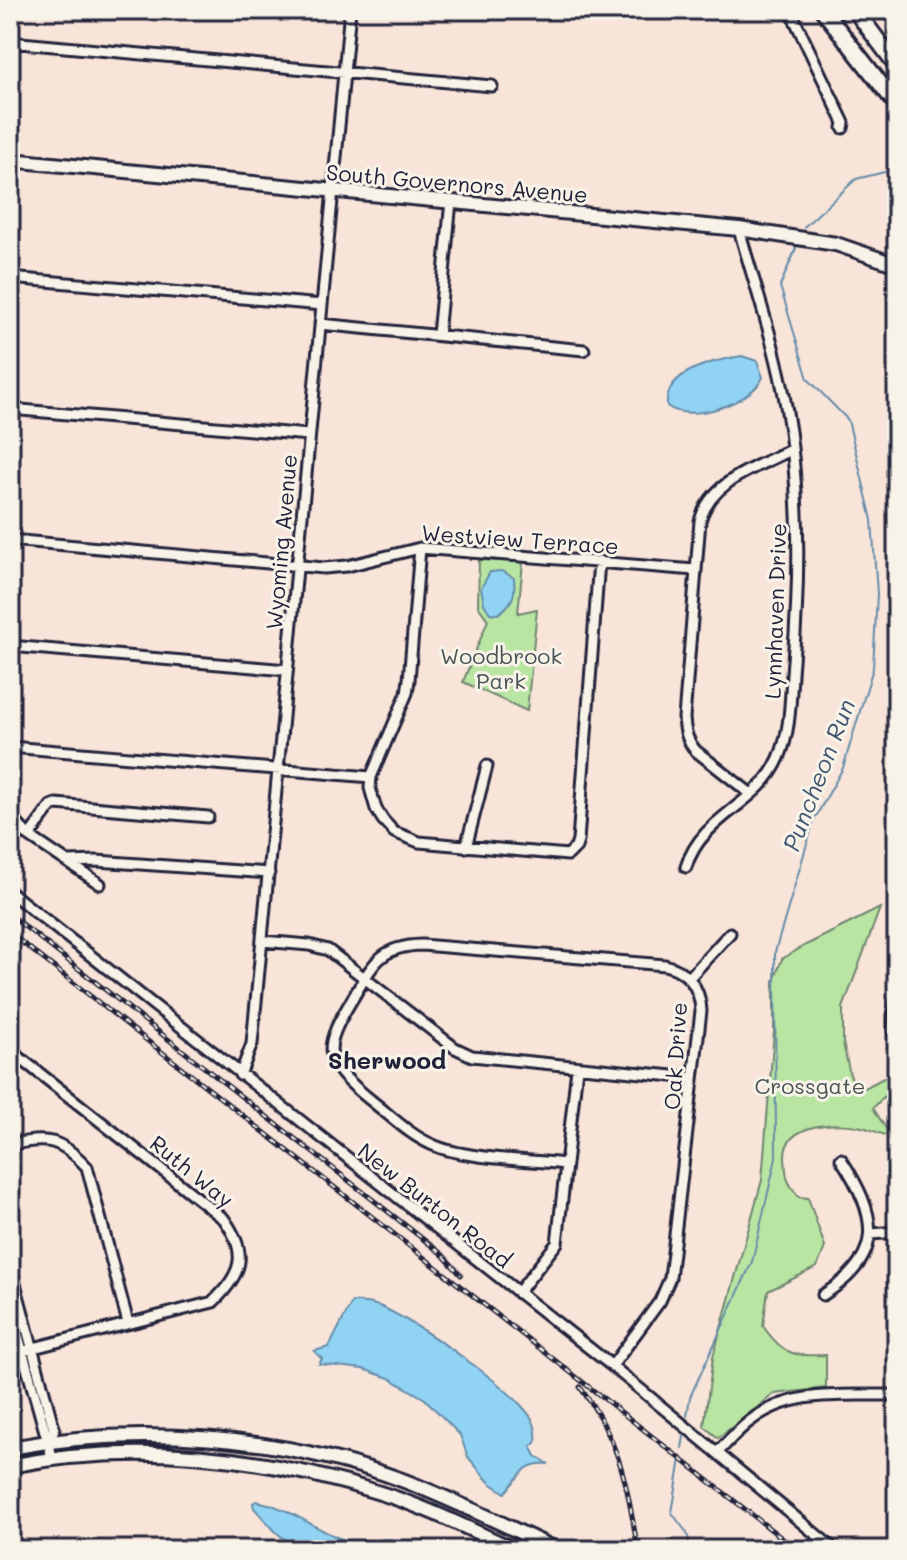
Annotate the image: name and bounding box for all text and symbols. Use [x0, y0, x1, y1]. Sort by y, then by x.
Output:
street label: South Governors Avenue [325, 157, 589, 209]
street label: Wyoming Avenue [259, 453, 303, 631]
street label: Westview Terrace [420, 518, 620, 560]
street label: Lynnhaven Drive [757, 522, 793, 700]
park label: Woodbrook Park [440, 641, 562, 695]
water label: Puncheon Run [775, 694, 861, 856]
street label: Oak Drive [657, 1001, 693, 1111]
district label: Sherwood [328, 1044, 446, 1075]
park label: Crossgate [755, 1071, 865, 1100]
street label: Ruth Way [144, 1128, 240, 1214]
street label: New Burton Road [352, 1136, 518, 1274]

